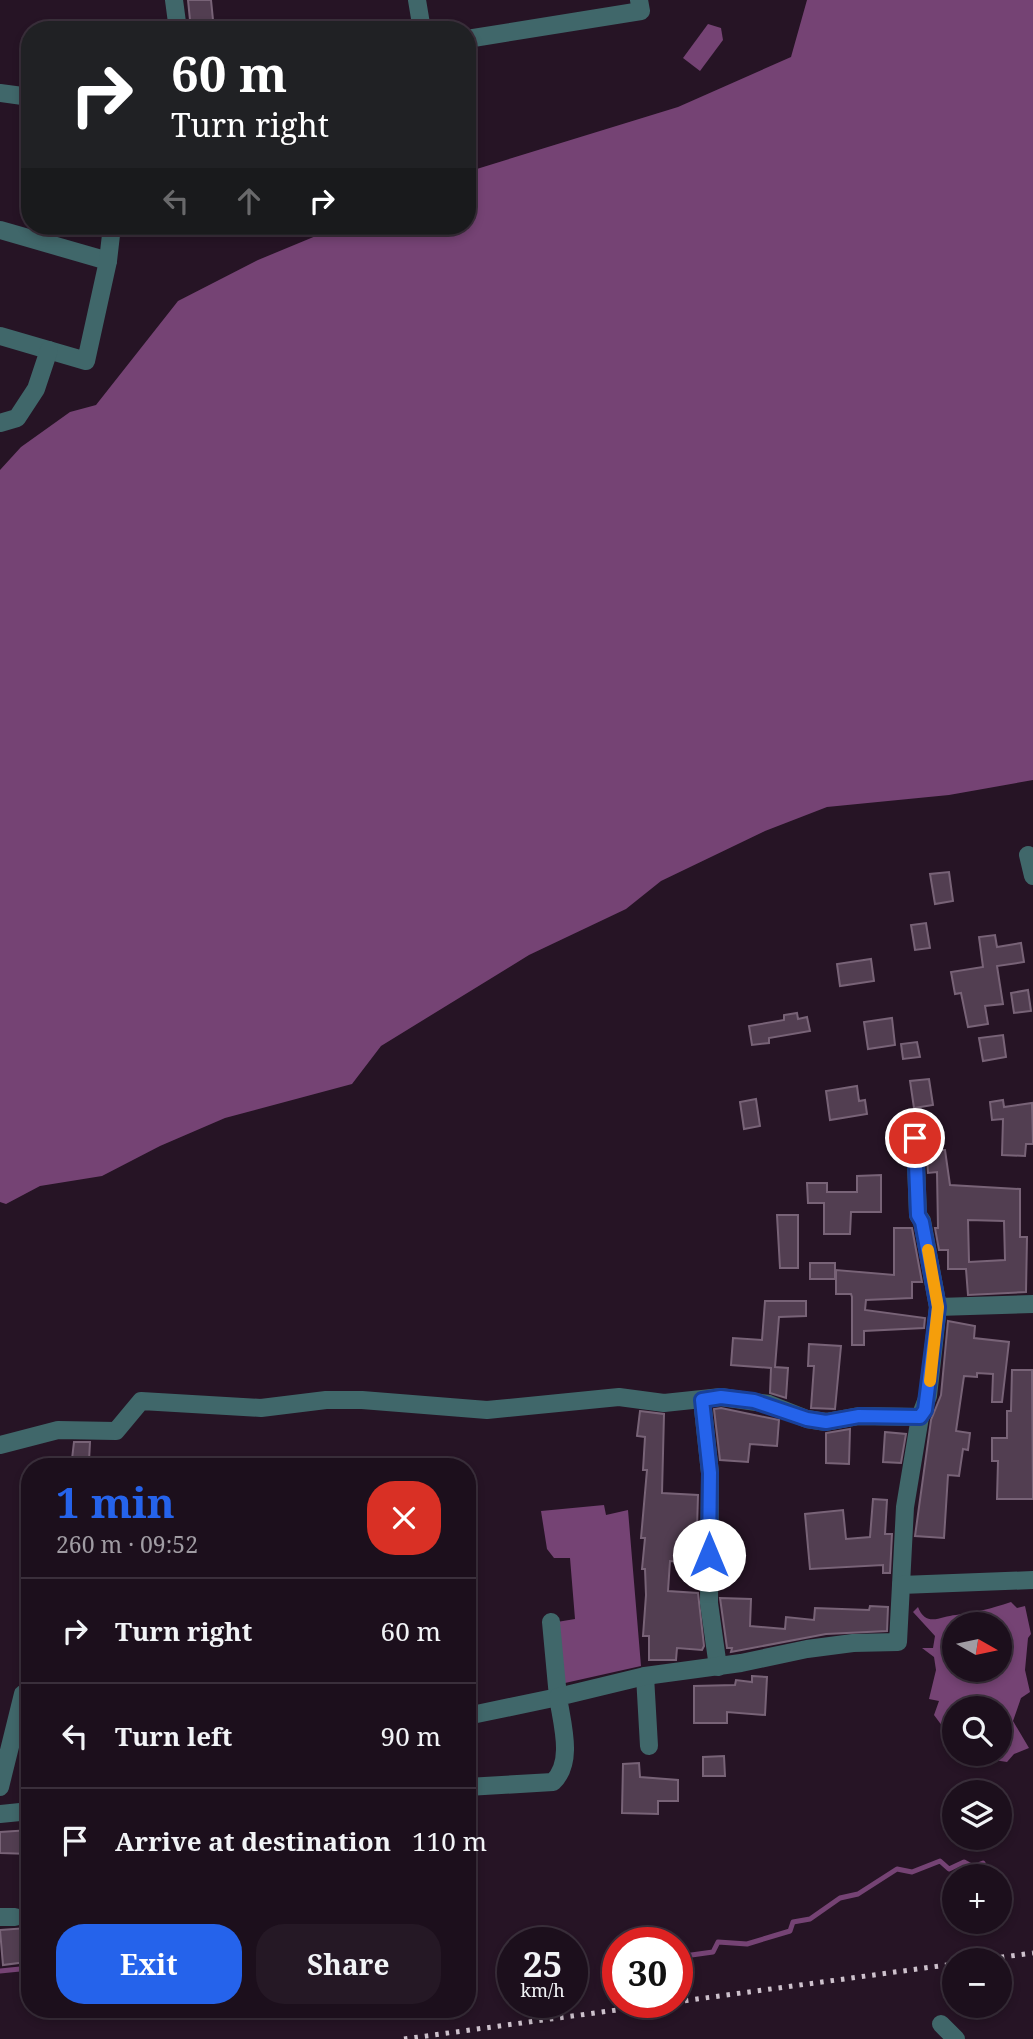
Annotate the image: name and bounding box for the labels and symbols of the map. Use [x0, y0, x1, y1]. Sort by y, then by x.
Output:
pin [885, 1108, 945, 1168]
position arrow [672, 1518, 746, 1592]
north arrow [942, 1612, 1012, 1682]
speed limit sign: 30 [602, 1927, 693, 2018]

